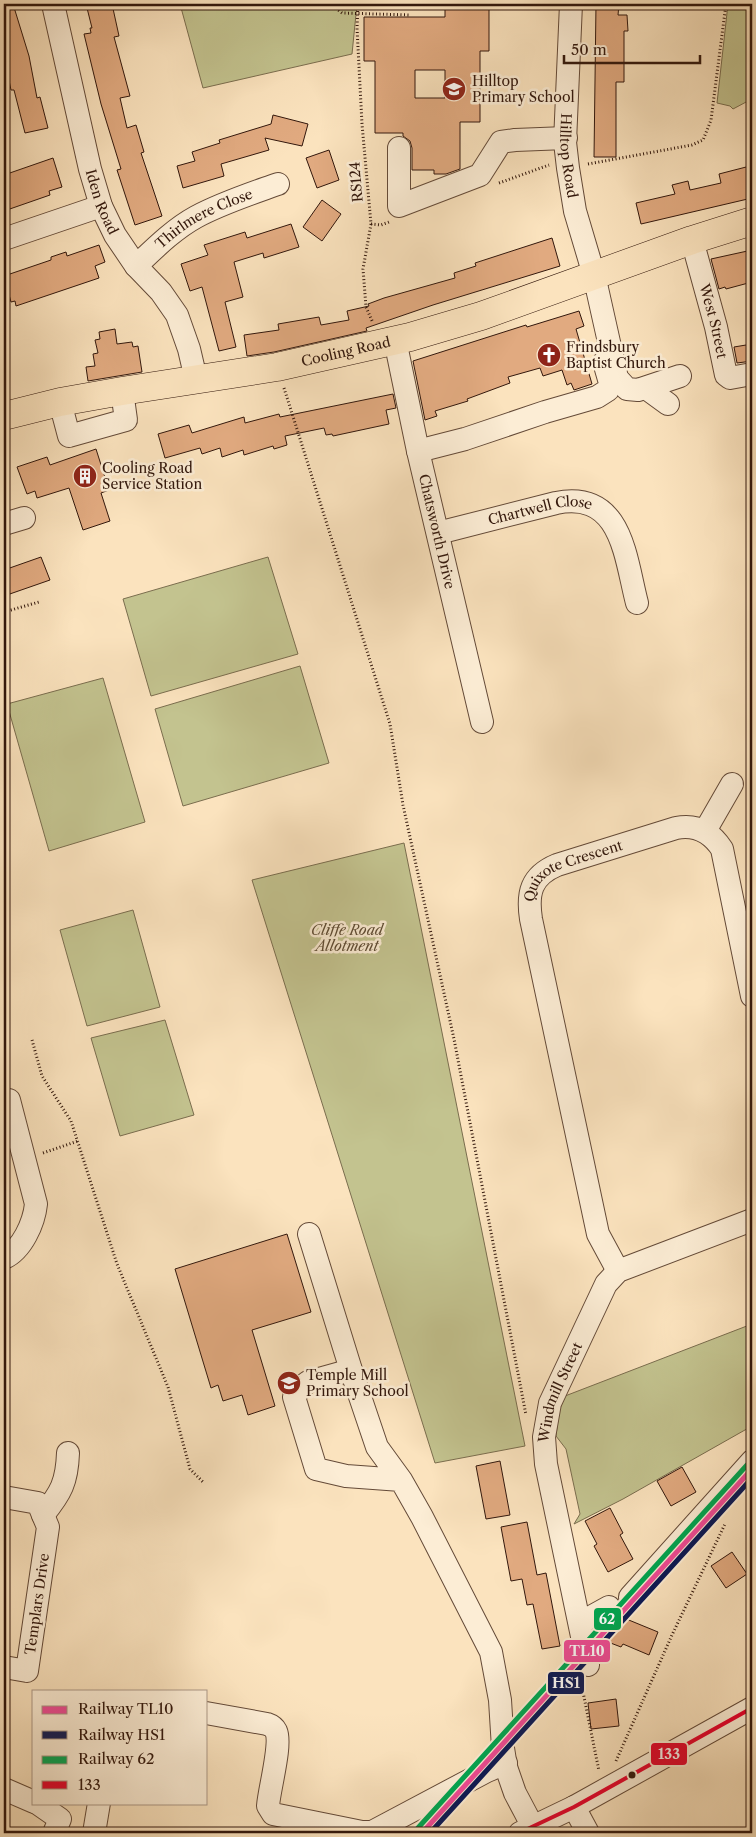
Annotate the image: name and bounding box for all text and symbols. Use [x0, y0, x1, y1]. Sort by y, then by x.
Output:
scale bar [564, 32, 700, 64]
text: 50 m [571, 40, 607, 59]
place label: Hilltop Primary School [472, 72, 575, 106]
school or university icon: Hilltop Primary School [441, 76, 467, 102]
street label: Hilltop Road [556, 113, 582, 200]
street label: RS124 [345, 161, 367, 203]
street label: Iden Road [82, 167, 123, 238]
street label: Thirlmere Close [151, 185, 255, 253]
street label: West Street [695, 281, 731, 360]
street label: Cooling Road [299, 333, 393, 370]
place label: Frindsbury Baptist Church [566, 338, 666, 372]
church icon: Frindsbury Baptist Church [536, 342, 562, 368]
place label: Cooling Road Service Station [102, 459, 202, 493]
building icon: Cooling Road Service Station [72, 463, 98, 489]
street label: Chatsworth Drive [415, 472, 459, 591]
street label: Chartwell Close [486, 492, 595, 529]
street label: Quixote Crescent [520, 836, 625, 903]
park label: Cliffe Road Allotment [311, 921, 385, 955]
street label: Windmill Street [534, 1339, 586, 1445]
place label: Temple Mill Primary School [306, 1366, 409, 1400]
school or university icon: Temple Mill Primary School [276, 1370, 302, 1396]
street label: Templars Drive [21, 1552, 53, 1656]
line badge: 62 [593, 1607, 622, 1631]
text: 62 [599, 1610, 615, 1628]
line badge: TL10 [563, 1639, 611, 1663]
text: TL10 [569, 1642, 605, 1660]
line badge: HS1 [547, 1671, 585, 1695]
text: HS1 [552, 1674, 581, 1692]
legend [32, 1690, 208, 1804]
text: Railway TL10 [78, 1699, 174, 1718]
text: Railway HS1 [78, 1725, 166, 1744]
line badge: 133 [650, 1742, 688, 1766]
text: 133 [658, 1745, 680, 1763]
text: Railway 62 [78, 1749, 155, 1768]
unlabelled marker [627, 1770, 637, 1780]
text: 133 [78, 1775, 101, 1794]

